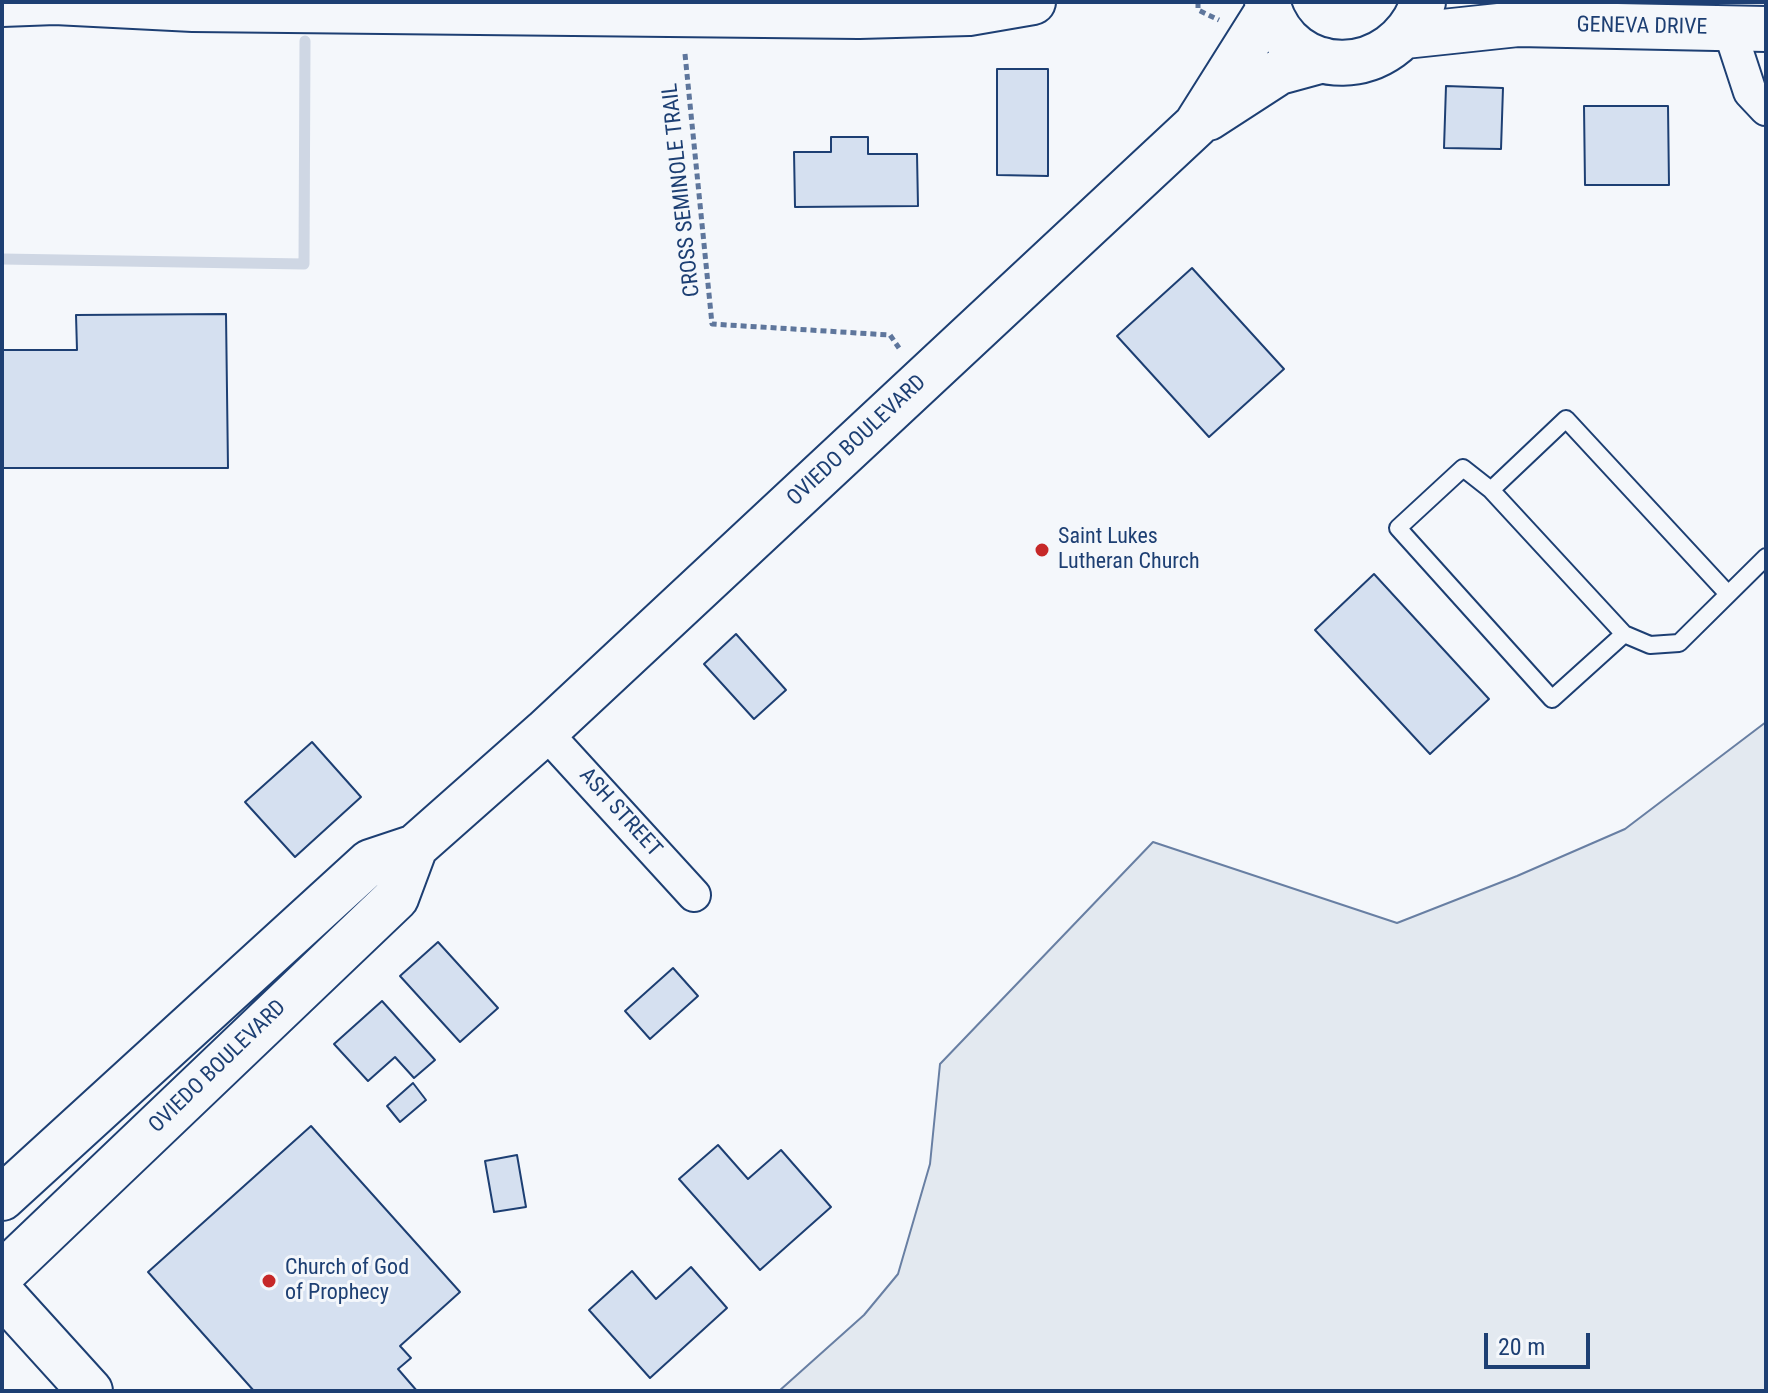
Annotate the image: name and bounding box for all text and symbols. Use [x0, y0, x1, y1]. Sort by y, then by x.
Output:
street label: GENEVA DRIVE [1576, 13, 1708, 41]
street label: CROSS SEMINOLE TRAIL [658, 82, 706, 298]
street label: OVIEDO BOULEVARD [782, 370, 932, 512]
place label: Saint Lukes Lutheran Church [1058, 524, 1200, 576]
marker: Saint Lukes Lutheran Church [1033, 541, 1051, 559]
street label: ASH STREET [573, 763, 667, 863]
street label: OVIEDO BOULEVARD [144, 995, 292, 1139]
place label: Church of God of Prophecy [285, 1255, 409, 1306]
marker: Church of God of Prophecy [260, 1272, 278, 1290]
scale bar [1488, 1317, 1594, 1367]
text: 20 m [1498, 1333, 1545, 1361]

